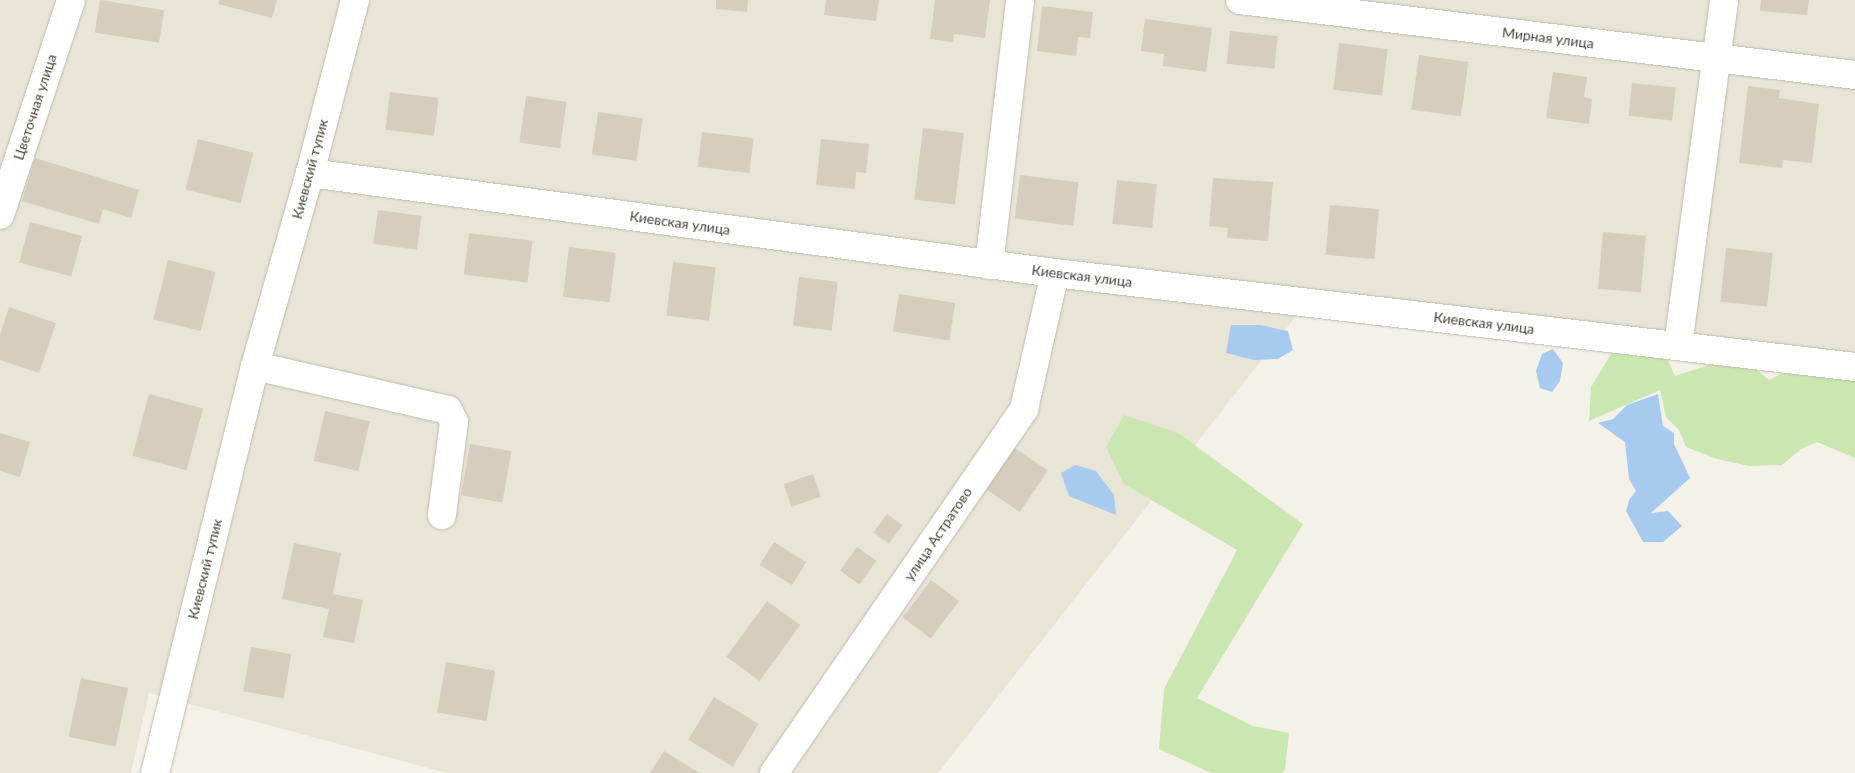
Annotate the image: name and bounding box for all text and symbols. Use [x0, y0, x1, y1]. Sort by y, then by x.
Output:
street label: Мирная улица [1501, 24, 1595, 52]
street label: Цветочная улица [10, 52, 60, 162]
street label: Киевский тупик [289, 117, 331, 221]
street label: Киевская улица [629, 208, 731, 238]
street label: Киевская улица [1031, 261, 1133, 291]
street label: Киевская улица [1433, 308, 1535, 338]
street label: улица Астратово [901, 484, 975, 584]
street label: Киевский тупик [184, 517, 226, 621]

